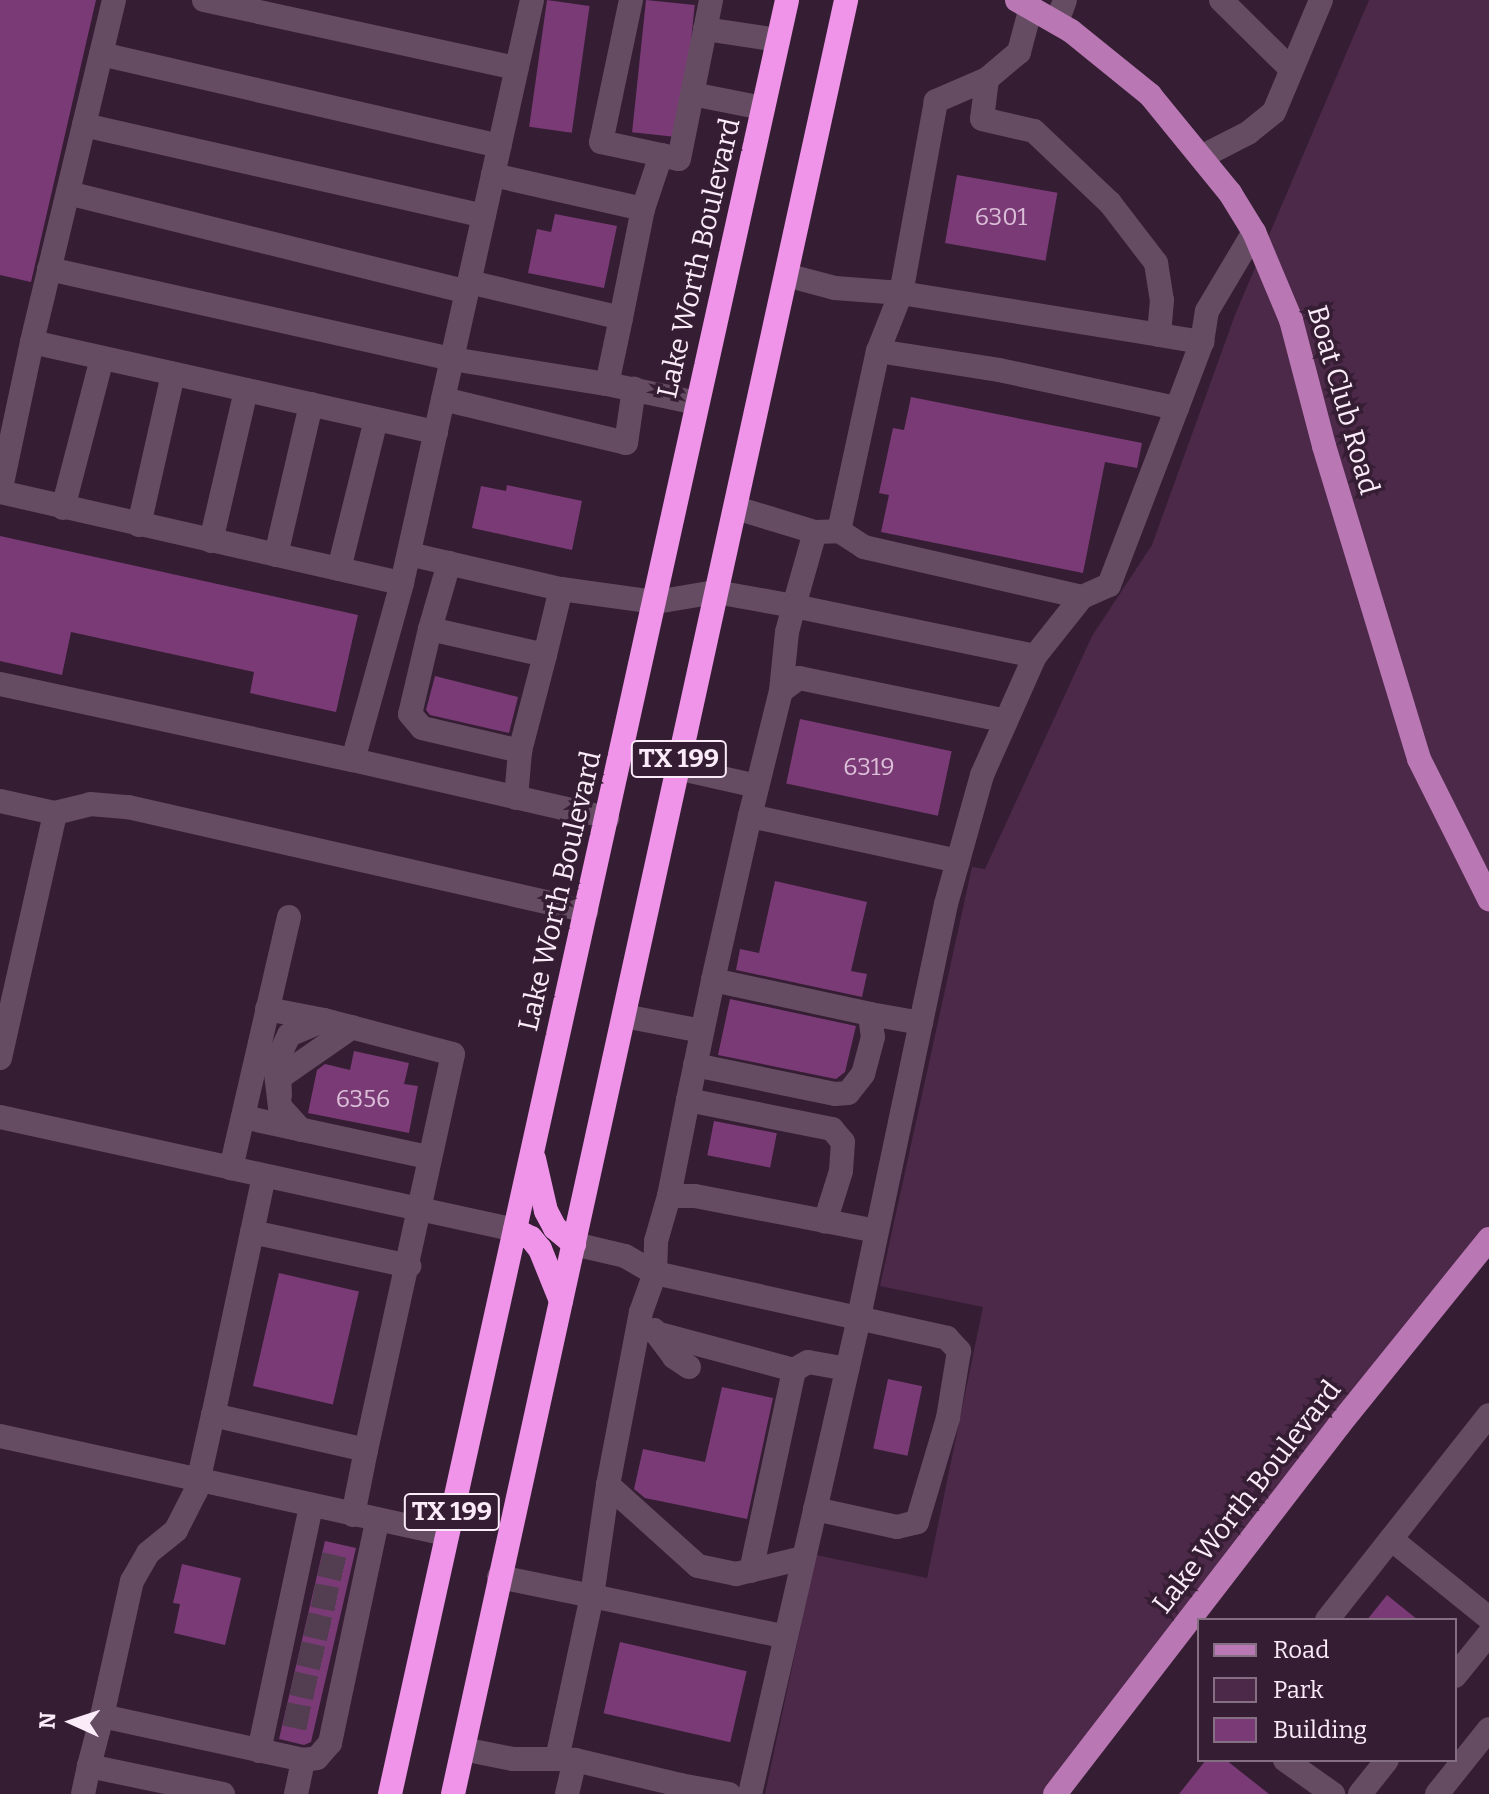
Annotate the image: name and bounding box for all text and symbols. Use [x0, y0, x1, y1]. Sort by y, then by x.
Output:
street label: Lake Worth Boulevard [650, 115, 748, 401]
house number: 6301 [975, 204, 1027, 232]
street label: Boat Club Road [1300, 302, 1386, 498]
road number: TX 199 [629, 737, 729, 781]
street label: Lake Worth Boulevard [511, 748, 609, 1034]
house number: 6319 [843, 754, 895, 782]
house number: 6356 [336, 1086, 390, 1114]
street label: Lake Worth Boulevard [1146, 1374, 1348, 1620]
road number: TX 199 [402, 1490, 502, 1534]
legend [1197, 1618, 1457, 1762]
text: Road [1273, 1636, 1329, 1664]
text: Park [1273, 1676, 1324, 1704]
north arrow [32, 1682, 112, 1762]
text: N [34, 1712, 61, 1730]
text: Building [1273, 1716, 1367, 1744]

